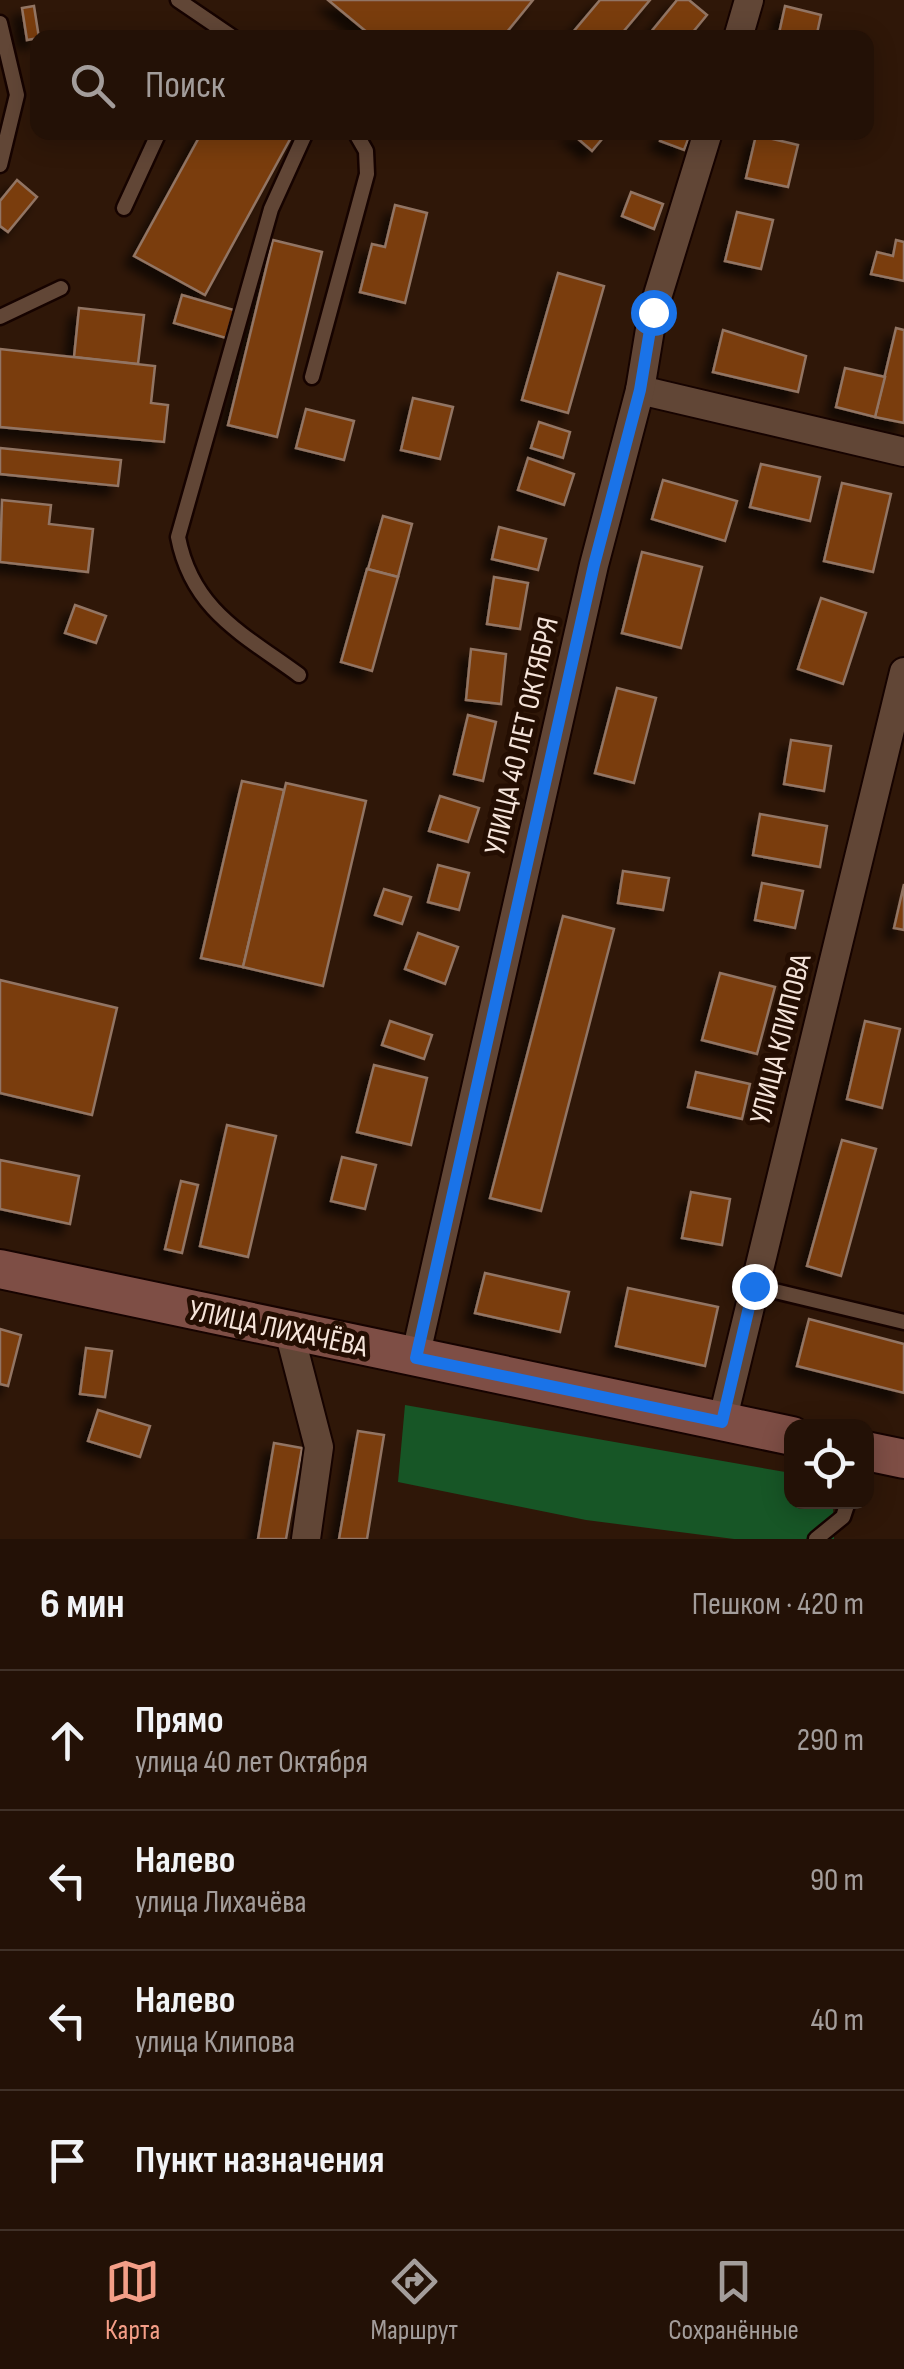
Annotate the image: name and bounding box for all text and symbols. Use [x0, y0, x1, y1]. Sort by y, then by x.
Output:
search box [30, 30, 874, 140]
icon: search [65, 58, 120, 113]
text: Поиск [145, 63, 225, 108]
route start [631, 290, 677, 336]
street label: УЛИЦА 40 ЛЕТ ОКТЯБРЯ [477, 614, 567, 858]
street label: УЛИЦА КЛИПОВА [742, 950, 820, 1128]
route end [732, 1264, 778, 1310]
street label: УЛИЦА ЛИХАЧЁВА [185, 1292, 371, 1366]
map controls [784, 1419, 874, 1509]
button: locate [784, 1419, 874, 1509]
text: 6 мин [40, 1579, 125, 1630]
text: Пешком · 420 m [692, 1585, 864, 1624]
text: Прямо [135, 1698, 224, 1743]
icon: ahead [40, 1713, 95, 1768]
text: 290 m [797, 1721, 864, 1760]
text: улица 40 лет Октября [135, 1743, 368, 1782]
text: Налево [135, 1838, 235, 1883]
icon: left [40, 1853, 95, 1908]
text: 90 m [810, 1861, 864, 1900]
text: улица Лихачёва [135, 1883, 307, 1922]
text: Налево [135, 1978, 235, 2023]
icon: left [40, 1993, 95, 2048]
text: 40 m [811, 2001, 864, 2040]
text: улица Клипова [135, 2023, 295, 2062]
icon: arrive [40, 2133, 95, 2188]
text: Пункт назначения [135, 2138, 384, 2183]
tab: Карта [105, 2254, 160, 2347]
tab: Маршрут [370, 2254, 458, 2347]
tab: Сохранённые [668, 2254, 799, 2347]

